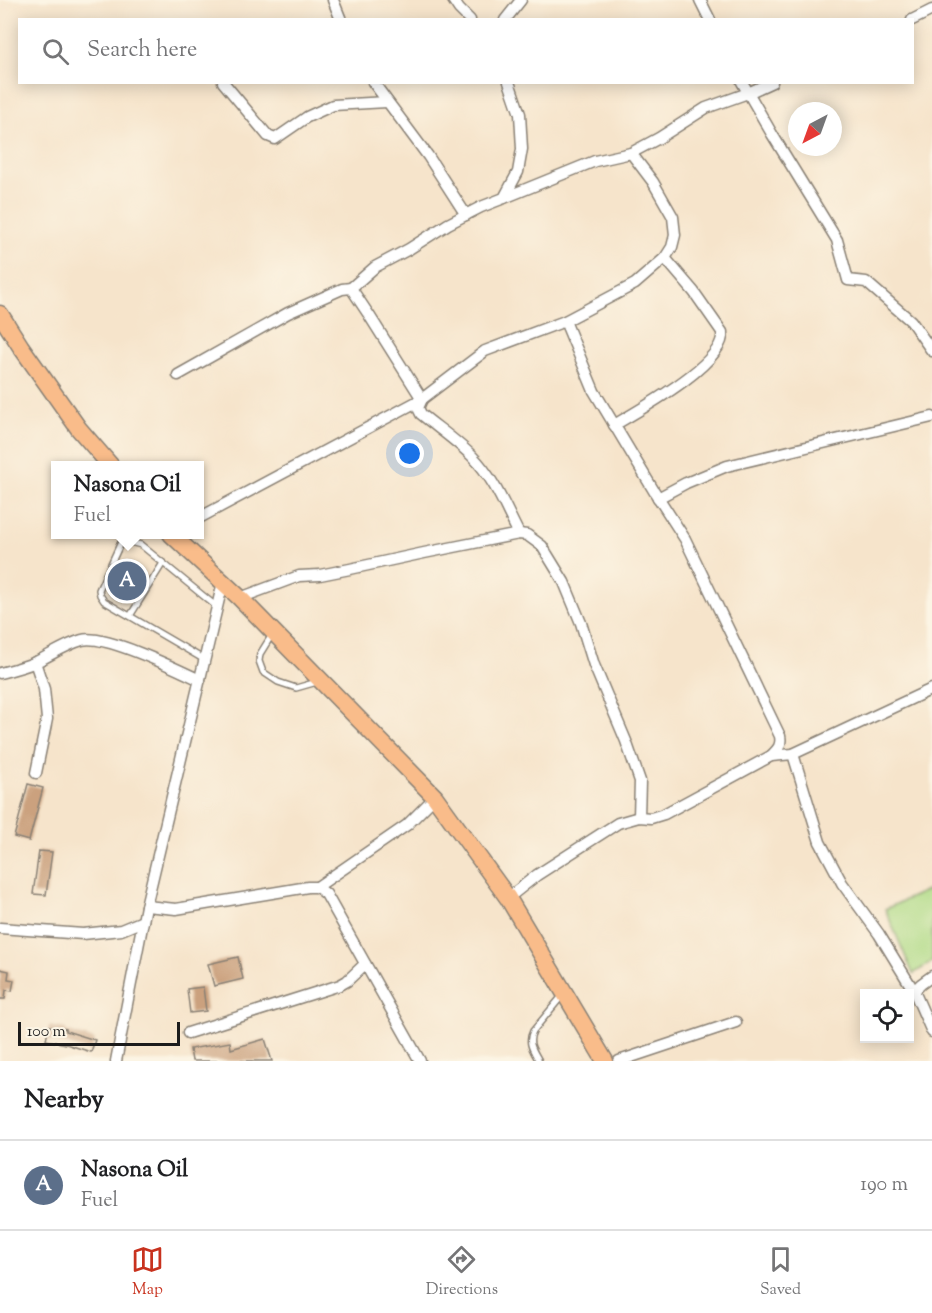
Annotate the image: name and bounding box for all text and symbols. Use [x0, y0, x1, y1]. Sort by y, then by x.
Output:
search box [18, 18, 914, 84]
icon: search [39, 35, 72, 68]
text: Search here [87, 35, 197, 67]
north arrow [788, 102, 842, 156]
your location [395, 439, 424, 468]
popup [51, 461, 204, 539]
text: Nasona Oil [74, 470, 181, 502]
text: Fuel [74, 502, 111, 531]
pin: A [108, 558, 146, 604]
map controls [860, 989, 914, 1043]
button: locate [860, 989, 914, 1043]
scale bar [18, 1019, 180, 1046]
text: 100 m [27, 1021, 66, 1044]
text: Nearby [24, 1082, 104, 1119]
text: Nasona Oil [81, 1155, 188, 1187]
text: A [35, 1171, 52, 1200]
text: 190 m [860, 1171, 908, 1200]
text: Fuel [81, 1187, 118, 1216]
tab: Map [131, 1243, 164, 1302]
tab: Directions [426, 1243, 498, 1302]
tab: Saved [760, 1243, 801, 1302]

